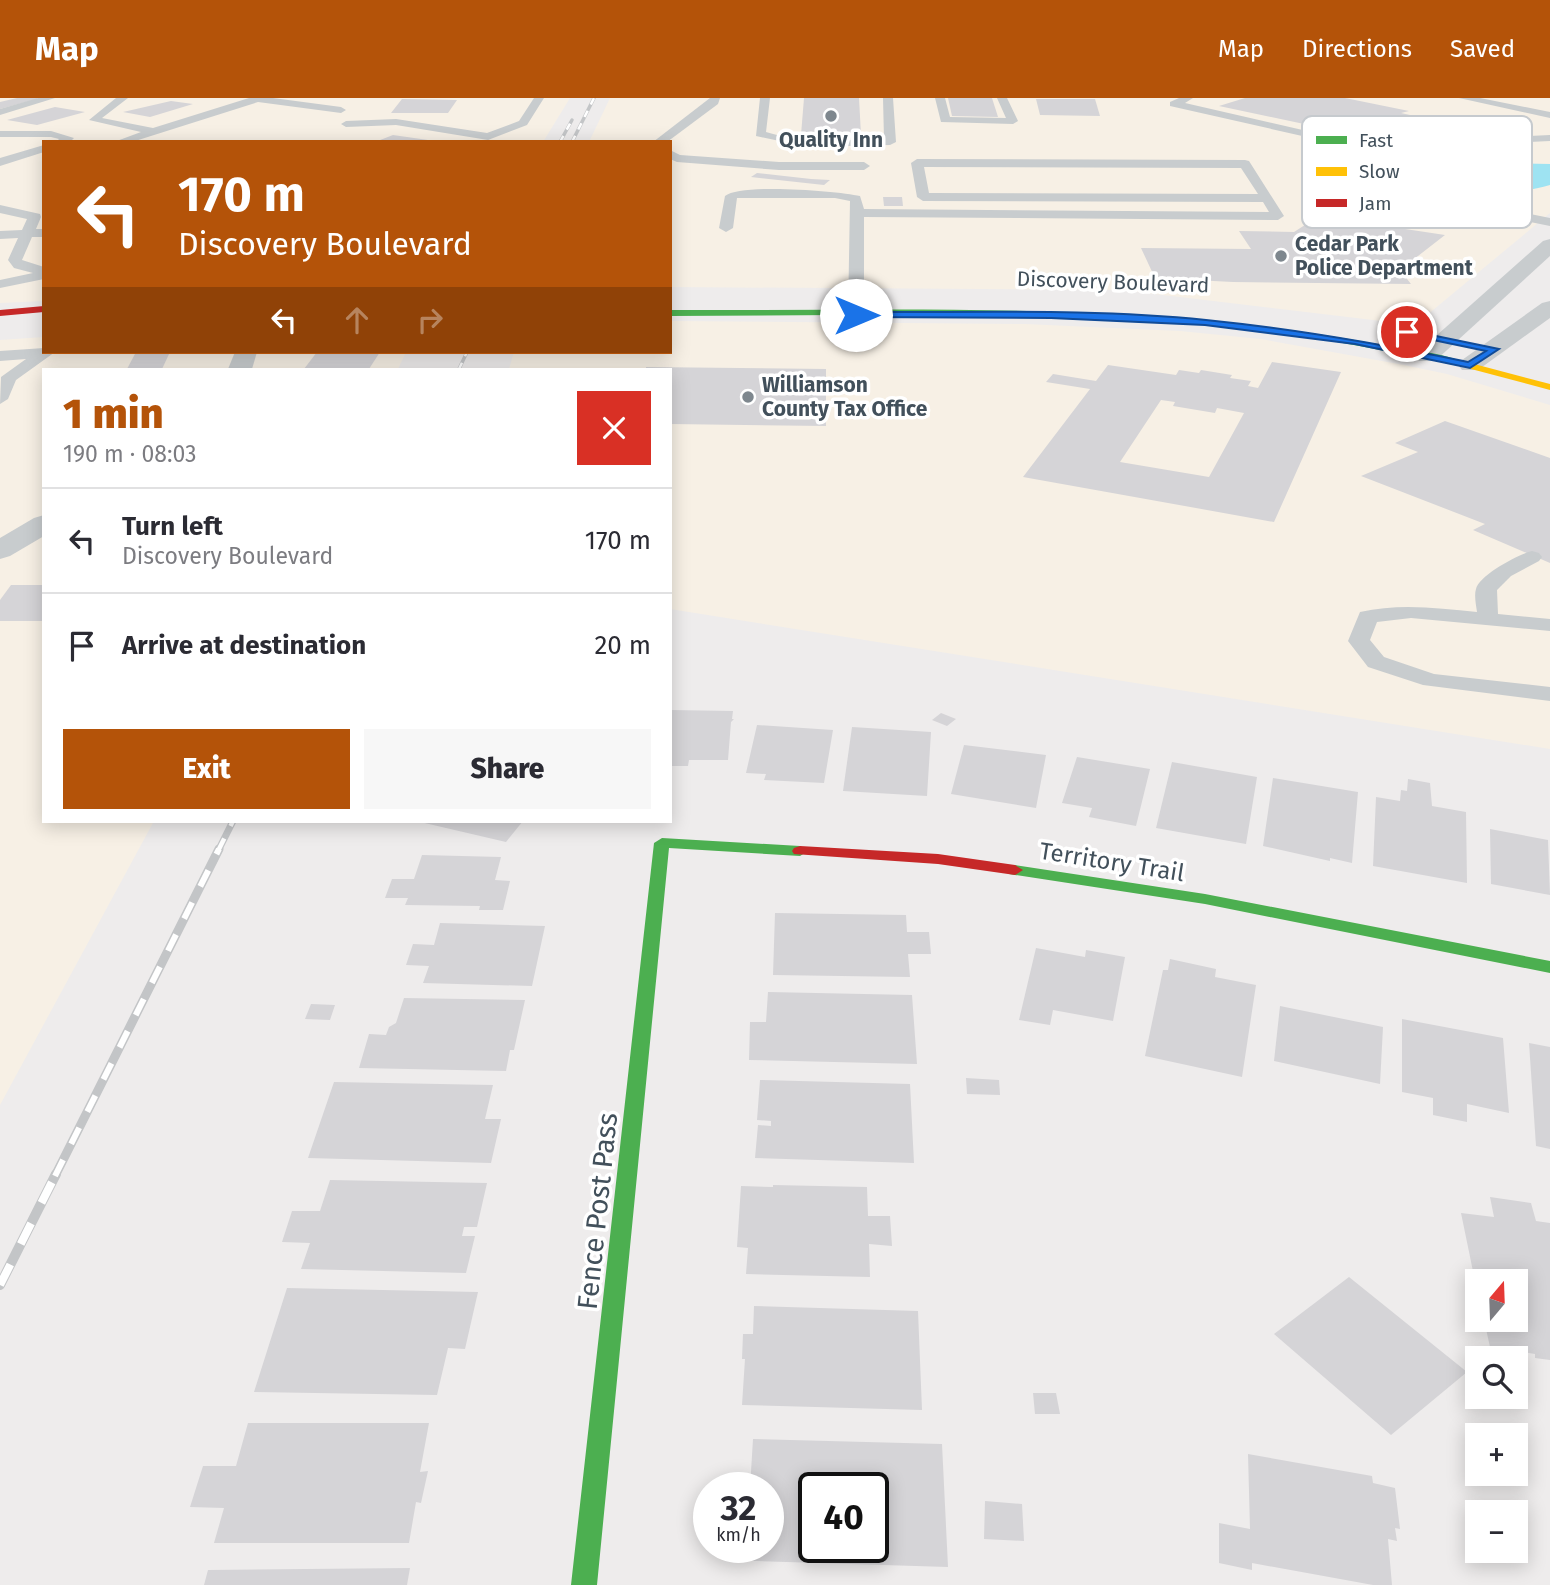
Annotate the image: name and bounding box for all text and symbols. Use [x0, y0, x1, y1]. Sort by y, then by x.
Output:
text: Map [35, 29, 99, 69]
text: Map [1218, 35, 1264, 63]
text: Directions [1302, 35, 1412, 63]
text: Saved [1450, 35, 1515, 63]
marker: Quality Inn [823, 108, 839, 124]
legend [1302, 116, 1532, 228]
place label: Quality Inn [779, 127, 883, 153]
text: Fast [1359, 129, 1393, 152]
text: Slow [1359, 160, 1400, 183]
text: 170 m [178, 165, 305, 224]
icon: left [63, 168, 154, 259]
text: Jam [1359, 192, 1391, 215]
text: Discovery Boulevard [178, 225, 472, 263]
place label: Cedar Park Police Department [1295, 231, 1474, 281]
marker: Cedar Park Police Department [1273, 248, 1289, 264]
street label: Discovery Boulevard [1016, 266, 1210, 298]
position arrow [819, 278, 893, 352]
icon: left [265, 301, 303, 339]
icon: ahead [338, 301, 376, 339]
icon: right [411, 301, 449, 339]
pin [1377, 302, 1437, 362]
icon: arrive [1388, 313, 1426, 351]
place label: Williamson County Tax Office [762, 372, 928, 422]
text: 1 min [63, 389, 164, 439]
marker: Williamson County Tax Office [740, 389, 756, 405]
button: close [577, 391, 651, 465]
text: 190 m · 08:03 [63, 440, 197, 468]
text: Turn left [122, 511, 223, 542]
icon: left [63, 522, 101, 560]
text: 170 m [585, 525, 651, 556]
text: Discovery Boulevard [122, 542, 333, 570]
icon: arrive [63, 627, 101, 665]
text: Arrive at destination [122, 630, 366, 661]
text: 20 m [594, 630, 651, 661]
button: Exit [63, 729, 350, 809]
button: Share [364, 729, 651, 809]
street label: Territory Trail [1038, 837, 1186, 887]
street label: Fence Post Pass [571, 1111, 624, 1311]
north arrow [1465, 1269, 1528, 1332]
map controls [1465, 1269, 1528, 1563]
button: search [1465, 1346, 1528, 1409]
button: + [1465, 1423, 1528, 1486]
speed limit sign: 40 [798, 1472, 889, 1563]
text: 32 [721, 1487, 756, 1529]
button: − [1465, 1500, 1528, 1563]
text: km/h [716, 1524, 761, 1546]

